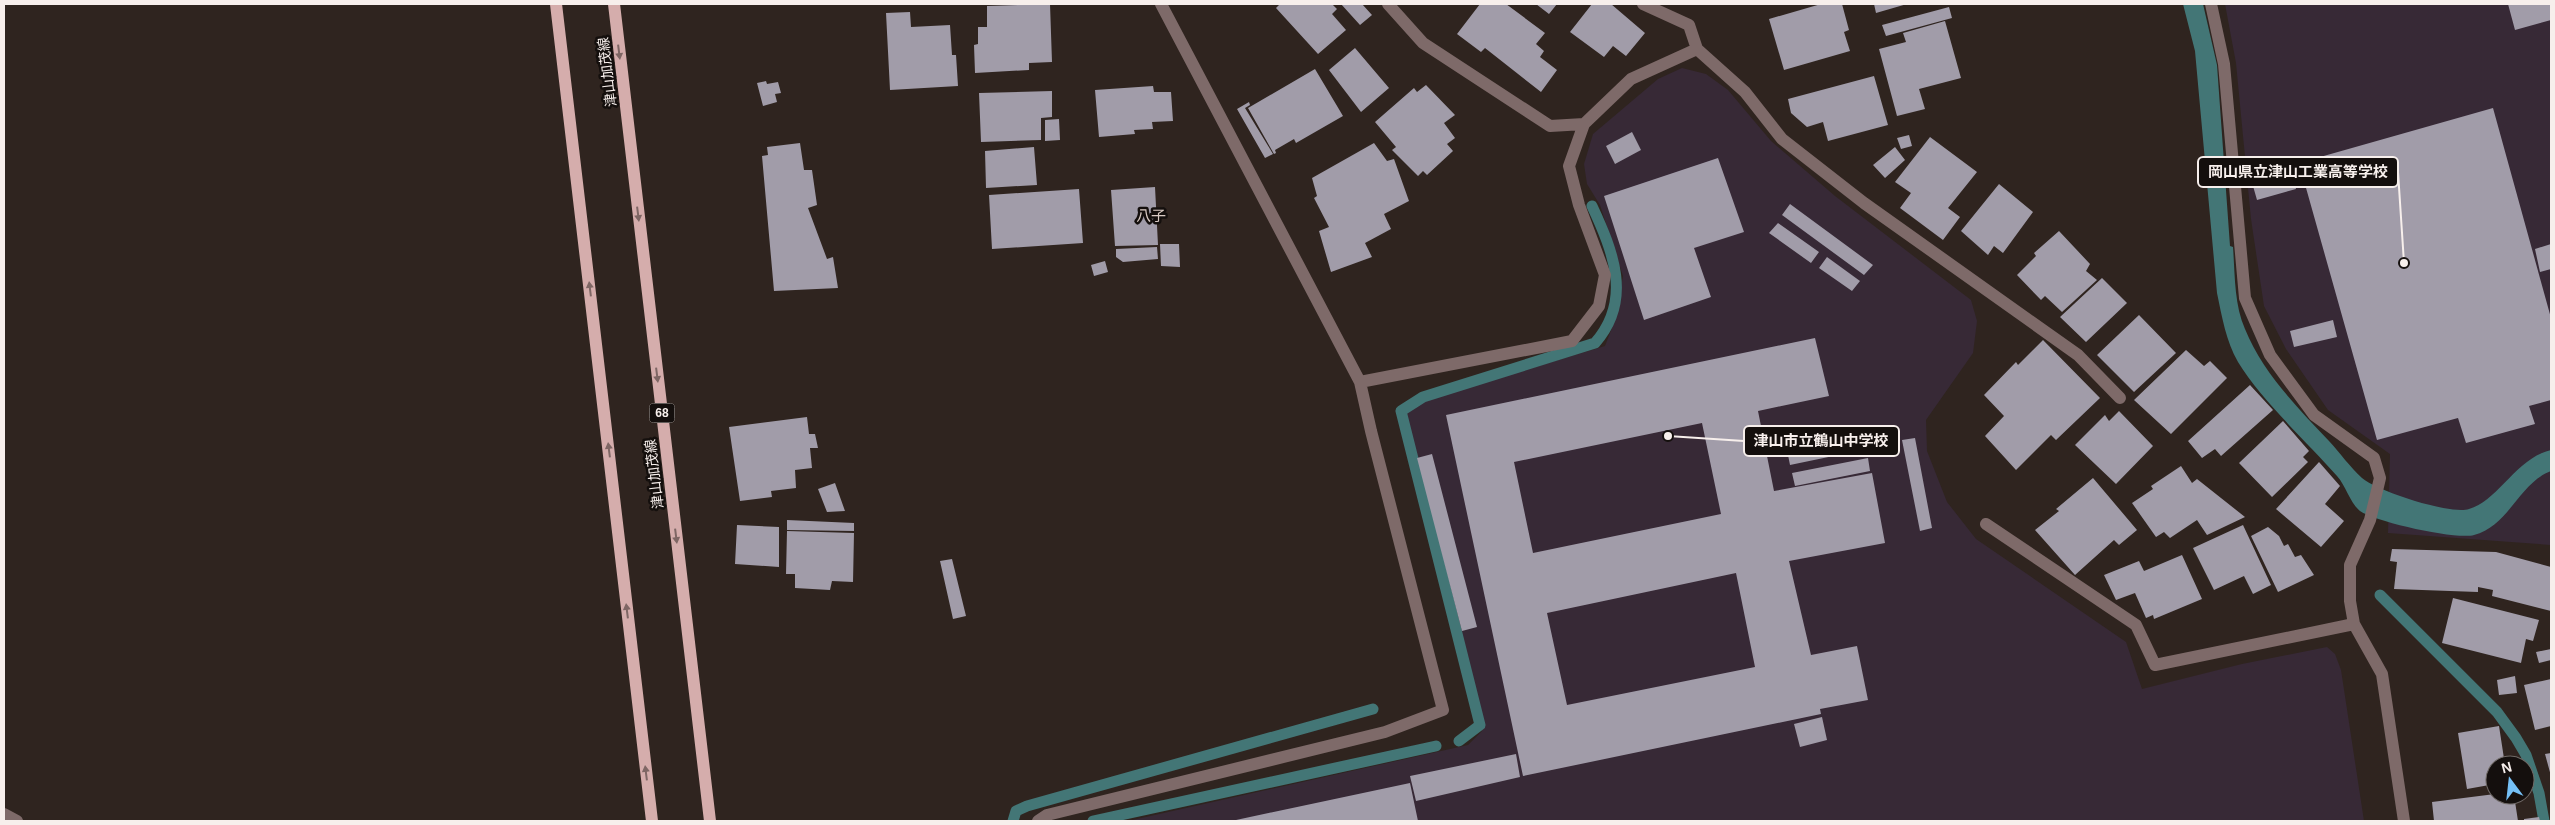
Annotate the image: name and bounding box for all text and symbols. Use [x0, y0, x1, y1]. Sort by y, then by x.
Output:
street label: 津山加茂線 [595, 36, 619, 108]
one-way arrow [616, 44, 624, 60]
callout: 岡山県立津山工業高等学校 [2198, 157, 2398, 187]
text: 岡山県立津山工業高等学校 [2208, 163, 2388, 180]
one-way arrow [634, 206, 642, 222]
district label: 八子 [1136, 207, 1166, 224]
one-way arrow [586, 280, 594, 296]
one-way arrow [653, 367, 661, 383]
road number: 68 [650, 403, 674, 422]
callout: 津山市立鶴山中学校 [1744, 426, 1899, 456]
text: 津山市立鶴山中学校 [1753, 432, 1889, 449]
street label: 津山加茂線 [642, 438, 666, 510]
one-way arrow [605, 442, 613, 458]
one-way arrow [672, 529, 680, 545]
one-way arrow [623, 603, 631, 619]
north arrow [2485, 755, 2535, 805]
text: N [2500, 758, 2514, 776]
one-way arrow [642, 765, 650, 781]

